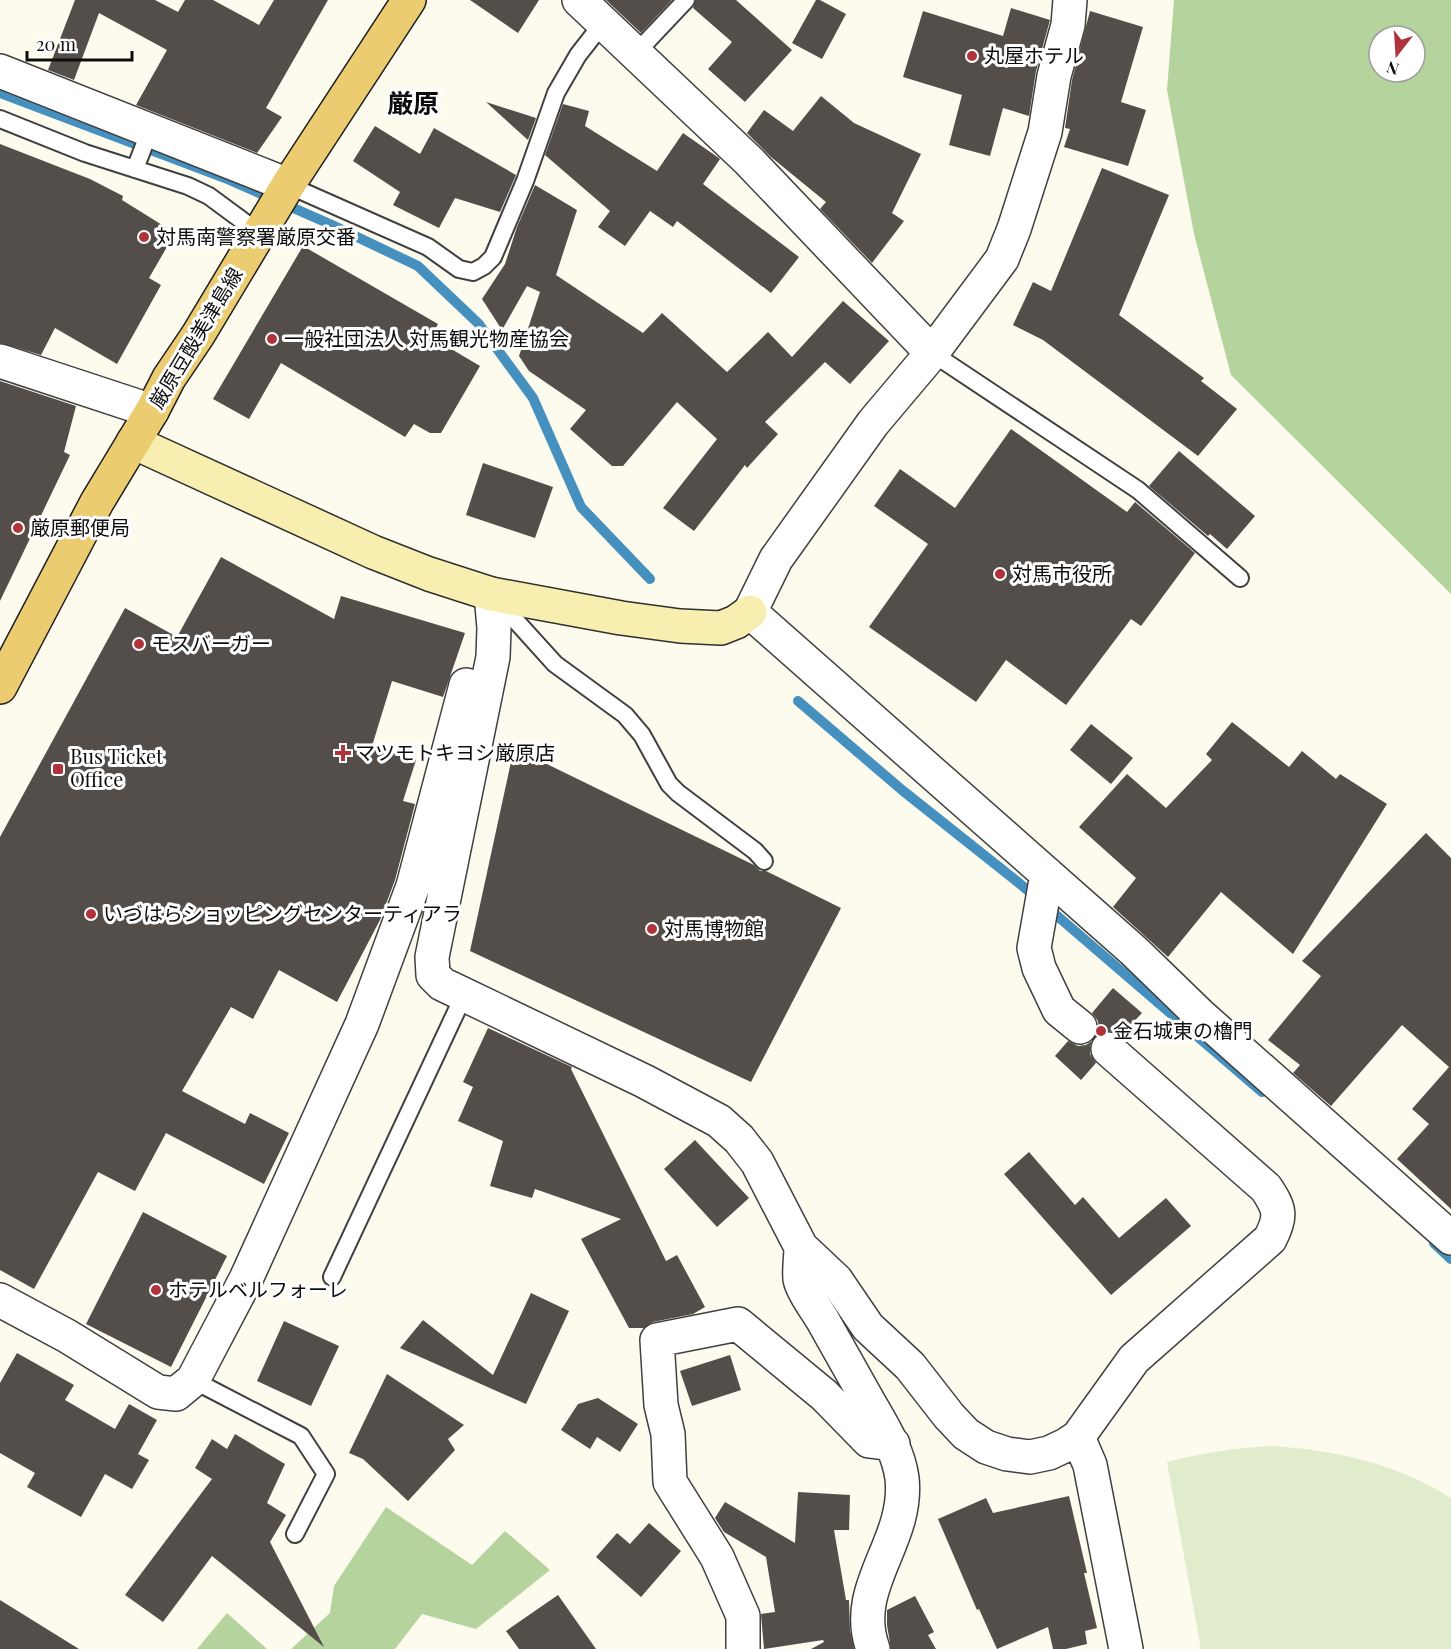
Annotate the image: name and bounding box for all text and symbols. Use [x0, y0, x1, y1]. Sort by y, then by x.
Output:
scale bar [27, 24, 132, 62]
north arrow [1367, 24, 1427, 84]
text: 20 m [36, 32, 76, 56]
place label: 丸屋ホテル [984, 41, 1084, 68]
marker: 丸屋ホテル [965, 49, 979, 63]
text: N [1383, 57, 1401, 81]
district label: 厳原 [387, 85, 439, 120]
place label: 対馬南警察署厳原交番 [156, 222, 356, 249]
marker: 対馬南警察署厳原交番 [137, 230, 151, 244]
street label: 厳原豆酘美津島線 [142, 262, 247, 413]
place label: 一般社団法人 対馬観光物産協会 [284, 324, 569, 351]
marker: 一般社団法人 対馬観光物産協会 [265, 332, 279, 346]
place label: 厳原郵便局 [30, 513, 130, 540]
marker: 厳原郵便局 [11, 521, 25, 535]
place label: 対馬市役所 [1012, 559, 1112, 586]
marker: 対馬市役所 [993, 567, 1007, 581]
place label: モスバーガー [151, 629, 271, 656]
marker: モスバーガー [132, 637, 146, 651]
place label: マツモトキヨシ厳原店 [355, 738, 555, 765]
place label: Bus Ticket Office [70, 742, 164, 792]
marker: マツモトキヨシ厳原店 [336, 746, 350, 760]
marker: Bus Ticket Office [51, 762, 65, 776]
place label: いづはらショッピングセンターティアラ [103, 899, 462, 926]
marker: いづはらショッピングセンターティアラ [84, 907, 98, 921]
place label: 対馬博物館 [664, 914, 764, 941]
marker: 対馬博物館 [645, 922, 659, 936]
place label: 金石城東の櫓門 [1113, 1016, 1253, 1043]
marker: 金石城東の櫓門 [1094, 1024, 1108, 1038]
place label: ホテルベルフォーレ [168, 1275, 348, 1302]
marker: ホテルベルフォーレ [149, 1283, 163, 1297]

